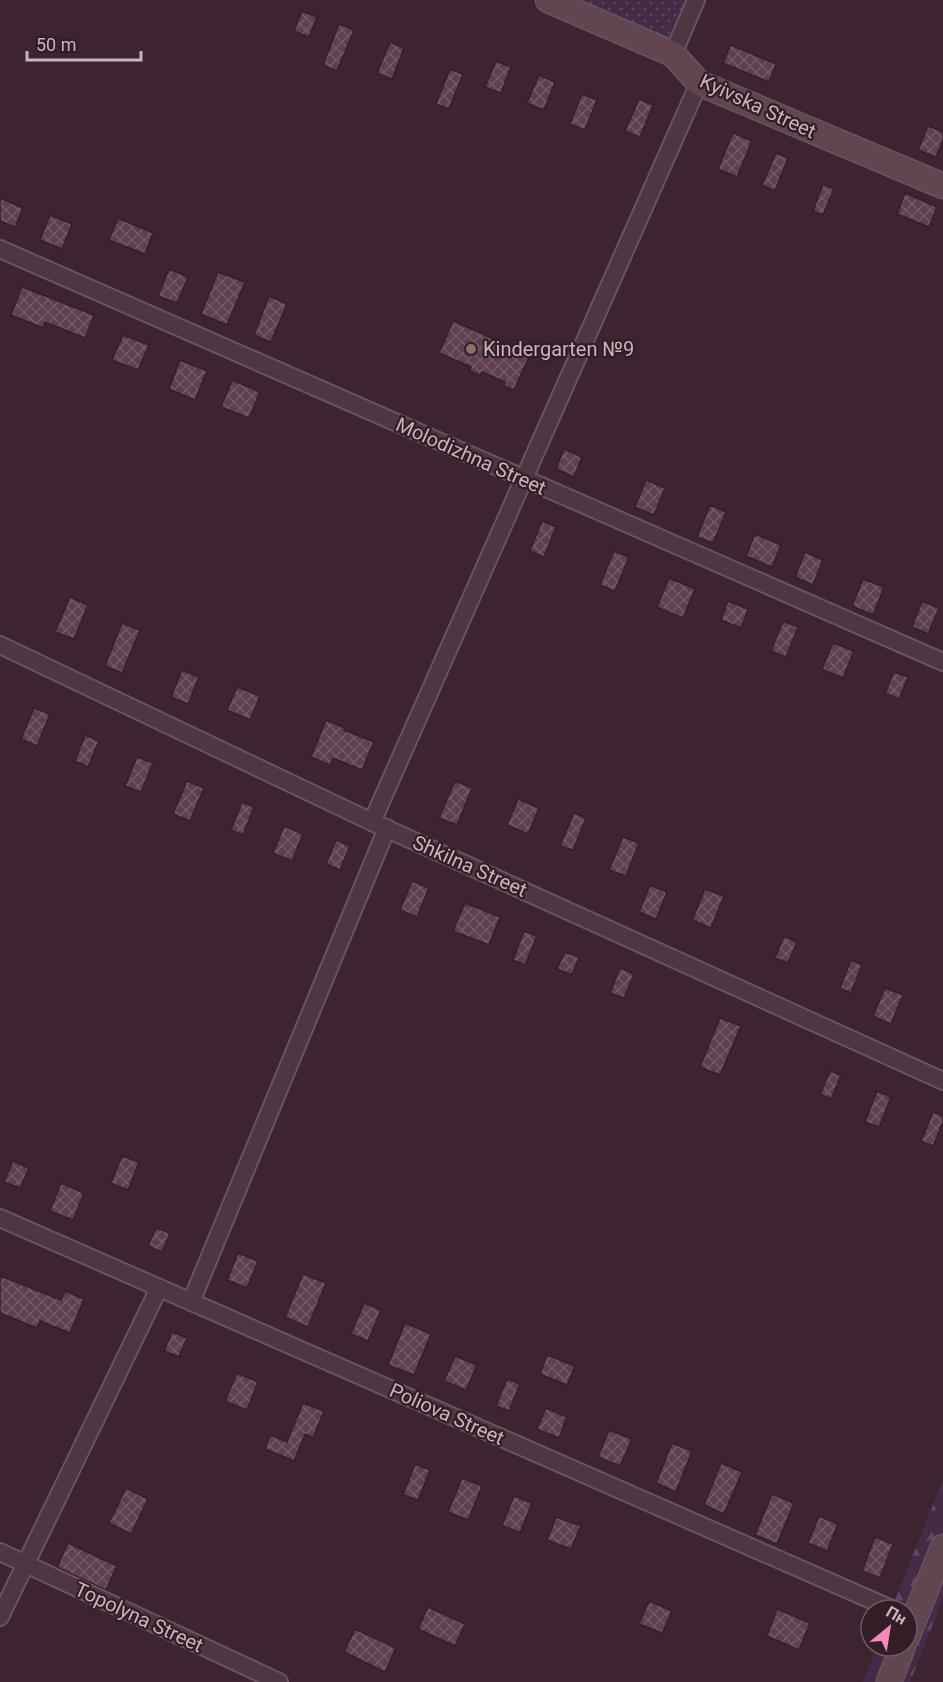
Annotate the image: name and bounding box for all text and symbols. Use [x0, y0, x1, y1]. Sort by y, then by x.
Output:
scale bar [27, 24, 141, 62]
text: 50 m [36, 34, 76, 55]
street label: Kyivska Street [696, 69, 820, 143]
place label: Kindergarten №9 [483, 337, 634, 361]
marker: Kindergarten №9 [464, 342, 478, 356]
street label: Molodizhna Street [392, 412, 550, 500]
street label: Shkilna Street [409, 830, 531, 902]
street label: Poliova Street [386, 1378, 508, 1450]
street label: Topolyna Street [71, 1577, 207, 1657]
north arrow [859, 1598, 919, 1658]
text: Пн [883, 1602, 910, 1629]

